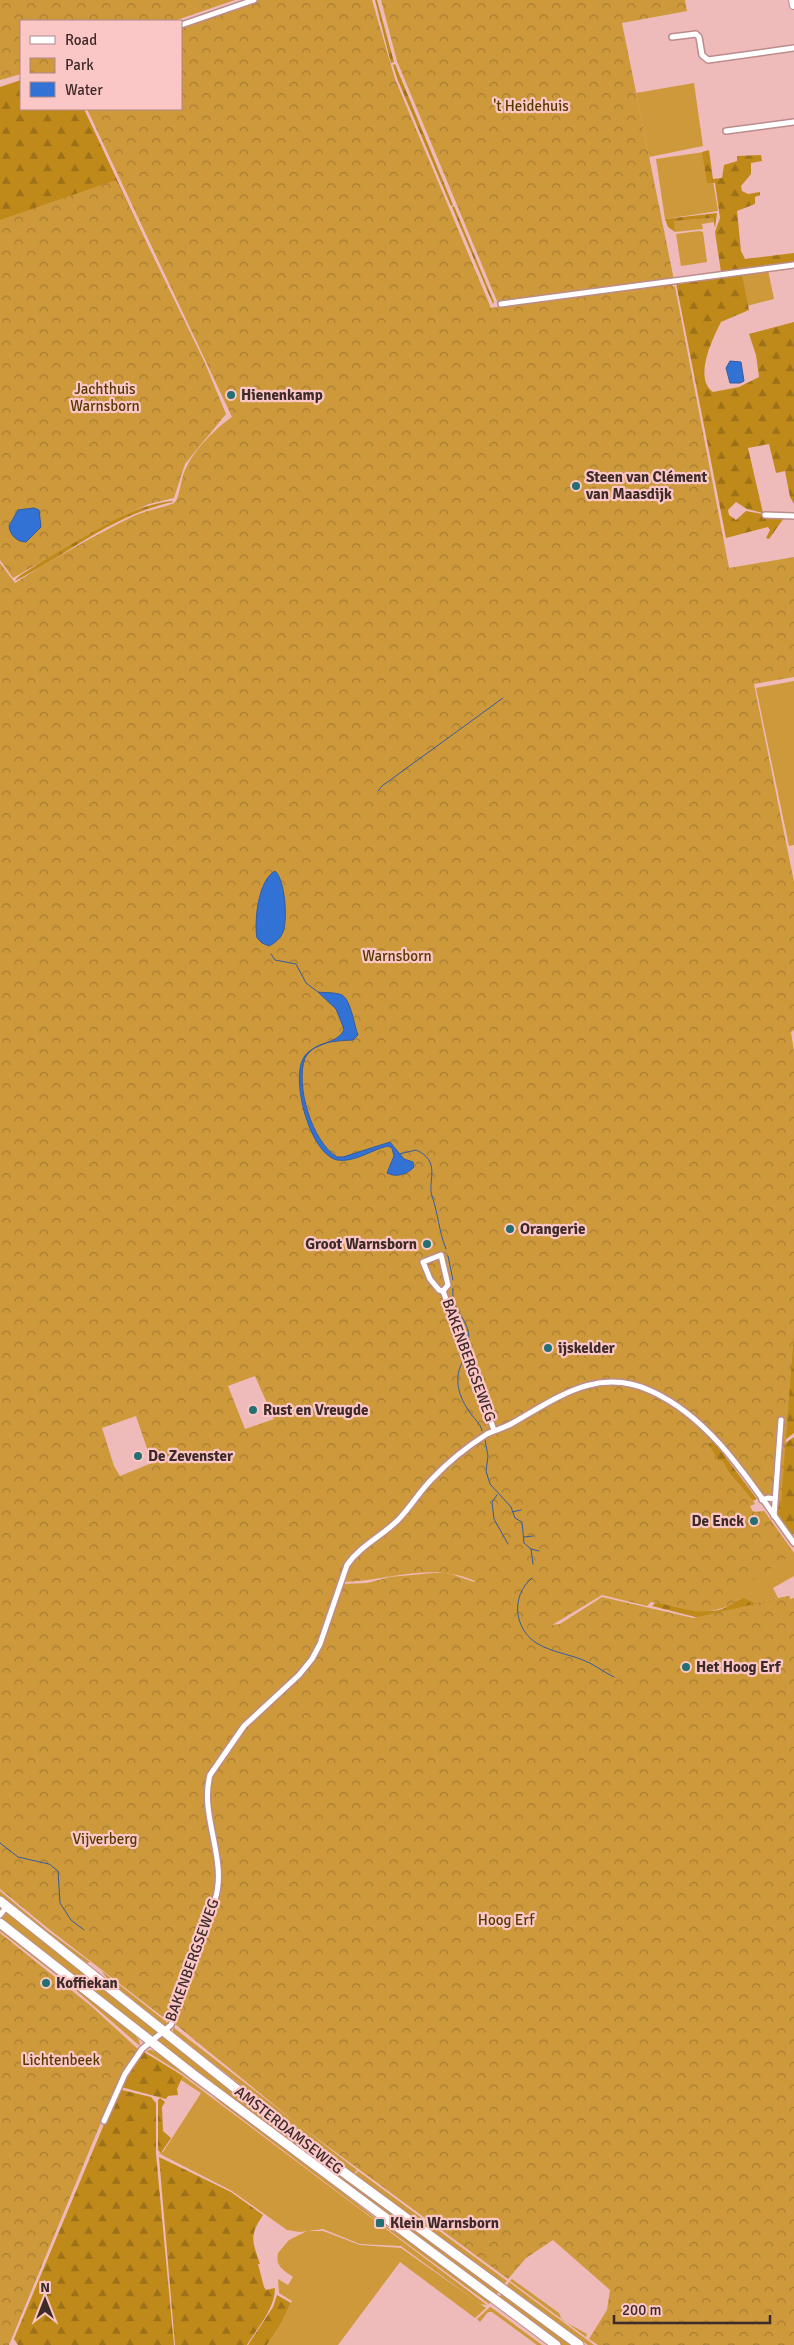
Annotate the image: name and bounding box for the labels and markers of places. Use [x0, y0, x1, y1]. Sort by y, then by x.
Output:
place label: Hienenkamp [241, 386, 323, 404]
marker: Hienenkamp [225, 389, 237, 401]
place label: Steen van Clément van Maasdijk [585, 468, 707, 503]
marker: Steen van Clément van Maasdijk [570, 480, 582, 492]
place label: Orangerie [520, 1220, 585, 1238]
marker: Orangerie [504, 1223, 516, 1235]
place label: Groot Warnsborn [305, 1235, 417, 1253]
marker: Groot Warnsborn [421, 1238, 433, 1250]
place label: ijskelder [558, 1339, 615, 1357]
marker: ijskelder [542, 1342, 554, 1354]
place label: Rust en Vreugde [263, 1401, 368, 1419]
marker: Rust en Vreugde [247, 1404, 259, 1416]
place label: De Zevenster [148, 1447, 233, 1465]
marker: De Zevenster [132, 1450, 144, 1462]
place label: De Enck [691, 1512, 744, 1530]
marker: De Enck [748, 1515, 760, 1527]
place label: Het Hoog Erf [696, 1658, 782, 1676]
marker: Het Hoog Erf [680, 1661, 692, 1673]
place label: Koffiekan [56, 1974, 118, 1992]
marker: Koffiekan [40, 1977, 52, 1989]
place label: Klein Warnsborn [390, 2214, 499, 2232]
marker: Klein Warnsborn [374, 2217, 386, 2229]

